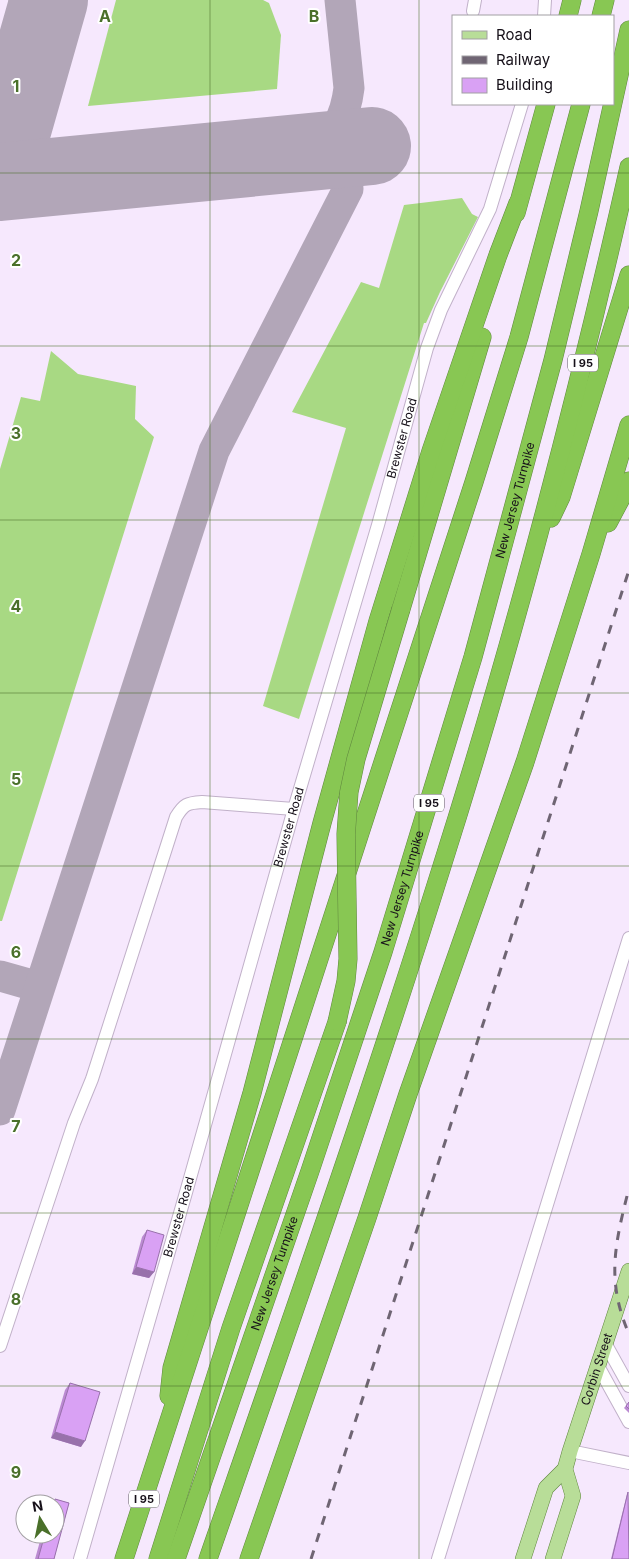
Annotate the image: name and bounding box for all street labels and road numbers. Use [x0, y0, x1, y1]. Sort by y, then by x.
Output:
road number: I 95 [568, 354, 598, 372]
street label: Brewster Road [383, 396, 420, 480]
street label: New Jersey Turnpike [492, 440, 538, 560]
street label: Brewster Road [270, 785, 307, 869]
road number: I 95 [414, 794, 444, 811]
street label: New Jersey Turnpike [377, 828, 427, 948]
street label: Brewster Road [160, 1175, 197, 1259]
street label: New Jersey Turnpike [247, 1214, 301, 1333]
street label: Corbin Street [577, 1331, 615, 1407]
road number: I 95 [129, 1490, 159, 1508]

